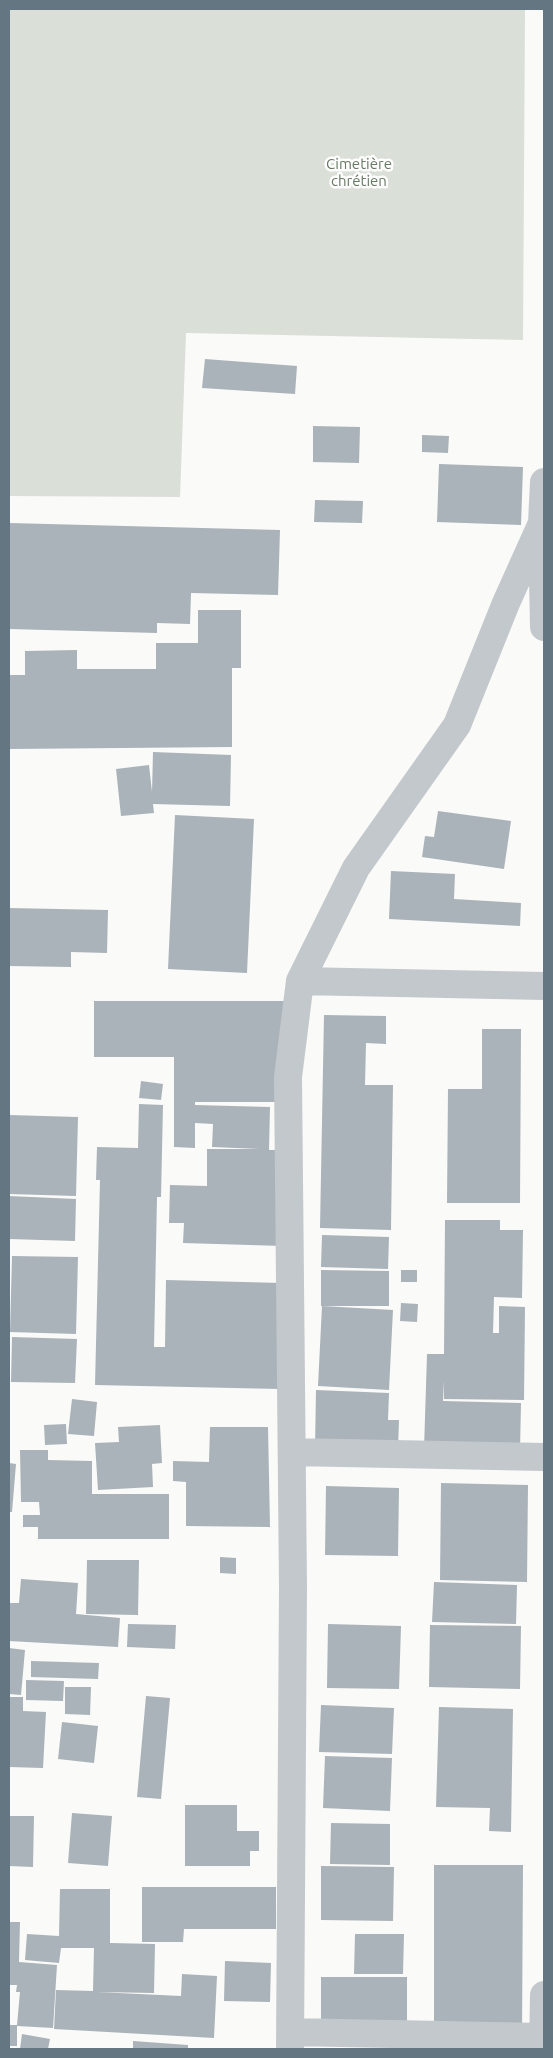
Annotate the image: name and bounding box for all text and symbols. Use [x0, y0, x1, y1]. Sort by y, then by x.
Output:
park label: Cimetière chrétien [326, 155, 392, 190]

